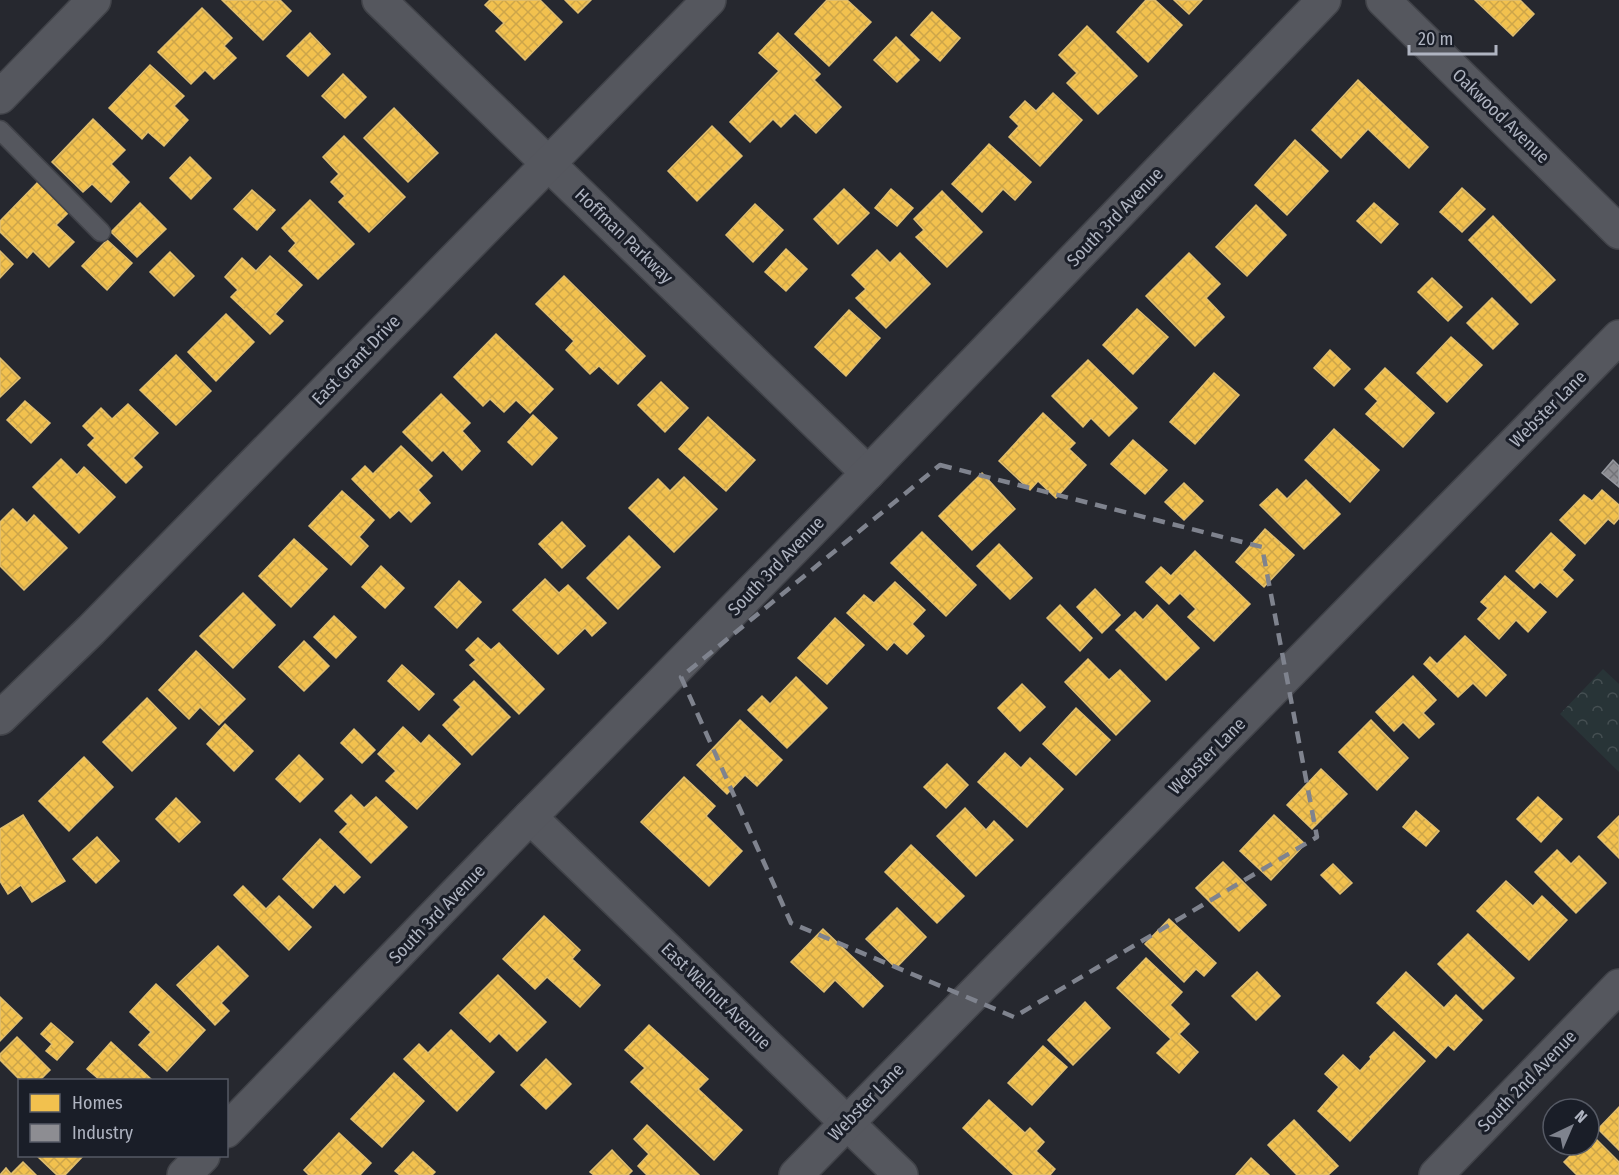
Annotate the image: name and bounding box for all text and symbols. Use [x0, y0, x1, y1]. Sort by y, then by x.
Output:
scale bar [1409, 18, 1496, 56]
text: 20 m [1418, 28, 1453, 50]
street label: Oakwood Avenue [1448, 64, 1554, 168]
street label: South 3rd Avenue [1062, 163, 1168, 271]
street label: Hoffman Parkway [570, 184, 678, 288]
street label: East Grant Drive [307, 310, 405, 410]
street label: Webster Lane [1505, 366, 1591, 452]
street label: South 3rd Avenue [723, 512, 829, 620]
street label: Webster Lane [1164, 713, 1250, 799]
street label: South 3rd Avenue [384, 860, 490, 968]
street label: East Walnut Avenue [657, 938, 776, 1054]
street label: South 2nd Avenue [1473, 1026, 1581, 1136]
street label: Webster Lane [824, 1058, 909, 1145]
legend [18, 1079, 228, 1157]
text: Homes [72, 1092, 123, 1114]
north arrow [1541, 1097, 1601, 1157]
text: N [1571, 1106, 1591, 1127]
text: Industry [72, 1122, 133, 1144]

